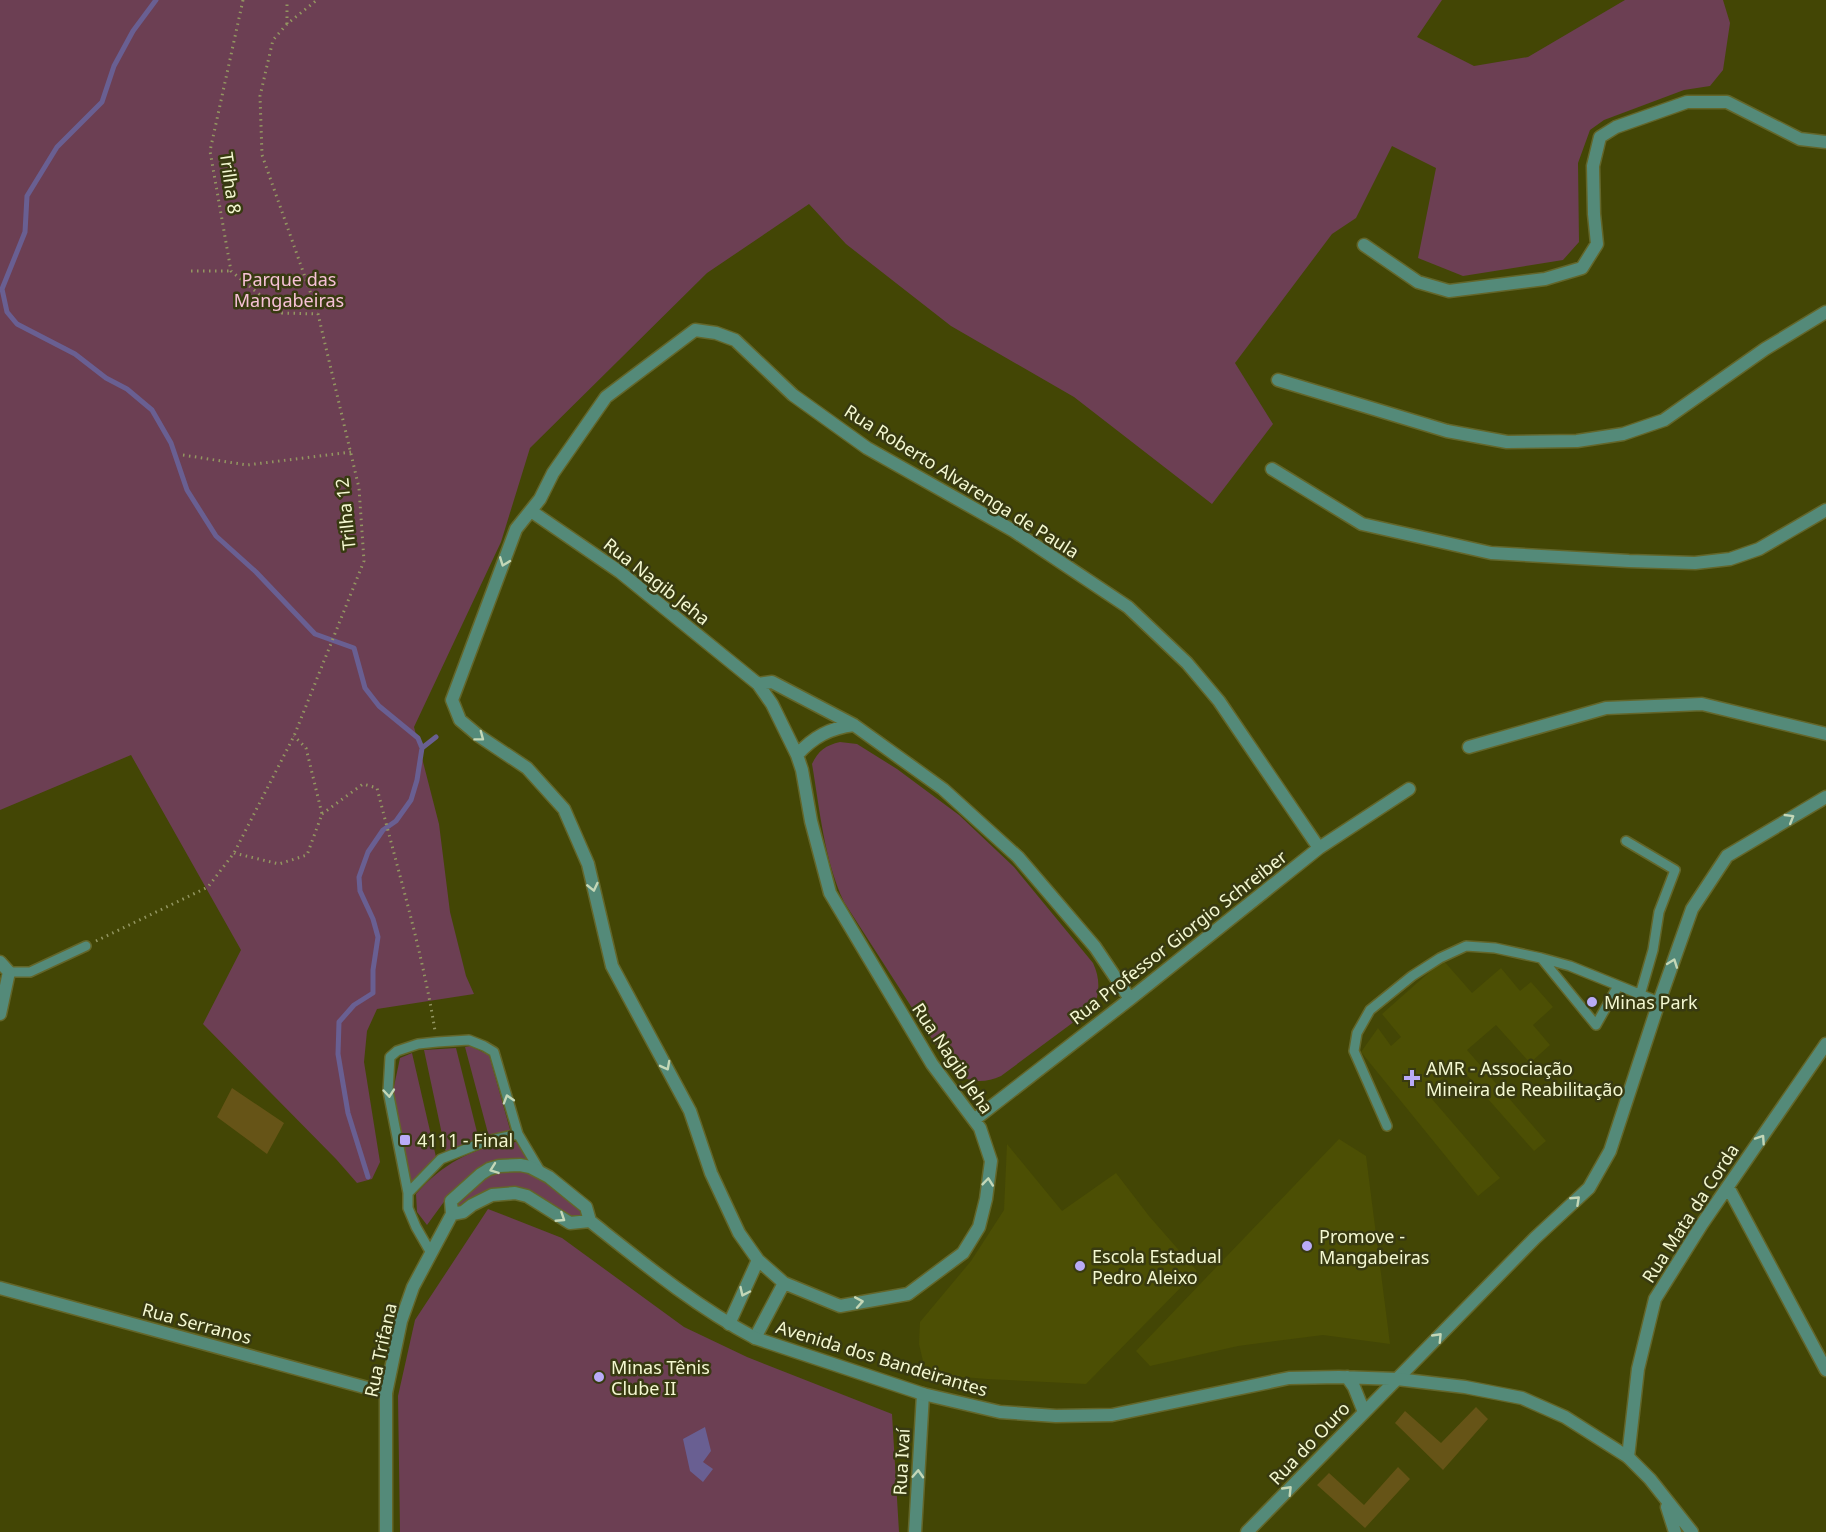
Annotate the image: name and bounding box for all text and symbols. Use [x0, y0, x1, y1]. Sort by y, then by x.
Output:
street label: Trilha 8 [215, 151, 247, 215]
park label: Parque das Mangabeiras [234, 267, 344, 312]
street label: Rua Roberto Alvarenga de Paula [840, 399, 1084, 563]
street label: Trilha 12 [329, 477, 361, 551]
street label: Rua Nagib Jeha [599, 532, 715, 630]
one-way arrow [499, 556, 511, 567]
one-way arrow [474, 729, 485, 740]
one-way arrow [1784, 814, 1794, 825]
street label: Rua Professor Giorgio Schreiber [1064, 844, 1292, 1030]
one-way arrow [586, 881, 599, 891]
one-way arrow [1665, 958, 1678, 969]
place label: Minas Park [1604, 990, 1698, 1014]
marker: Minas Park [1585, 995, 1599, 1009]
street label: Rua Nagib Jeha [907, 998, 999, 1118]
place label: AMR - Associação Mineira de Reabilitação [1426, 1056, 1623, 1101]
one-way arrow [659, 1060, 670, 1070]
marker: AMR - Associação Mineira de Reabilitação [1403, 1069, 1421, 1087]
one-way arrow [382, 1089, 395, 1098]
one-way arrow [503, 1094, 515, 1105]
place label: 4111 - Final [417, 1128, 513, 1152]
marker: 4111 - Final [398, 1133, 412, 1147]
one-way arrow [1754, 1134, 1765, 1145]
street label: Rua Mata da Corda [1636, 1139, 1744, 1287]
one-way arrow [489, 1161, 499, 1174]
one-way arrow [981, 1177, 994, 1186]
one-way arrow [1570, 1196, 1580, 1207]
one-way arrow [555, 1210, 565, 1222]
place label: Promove - Mangabeiras [1319, 1224, 1429, 1269]
marker: Promove - Mangabeiras [1300, 1239, 1314, 1253]
place label: Escola Estadual Pedro Aleixo [1092, 1244, 1222, 1289]
marker: Escola Estadual Pedro Aleixo [1073, 1259, 1087, 1273]
one-way arrow [739, 1286, 751, 1297]
street label: Rua Serranos [140, 1297, 254, 1349]
one-way arrow [854, 1297, 863, 1309]
street label: Rua Trifana [358, 1301, 402, 1399]
street label: Avenida dos Bandeirantes [773, 1314, 991, 1402]
one-way arrow [1431, 1334, 1442, 1344]
place label: Minas Tênis Clube II [611, 1355, 710, 1400]
marker: Minas Tênis Clube II [592, 1370, 606, 1384]
street label: Rua do Ouro [1263, 1396, 1355, 1490]
street label: Rua Ivaí [887, 1428, 915, 1496]
one-way arrow [912, 1469, 925, 1478]
one-way arrow [1280, 1487, 1291, 1498]

